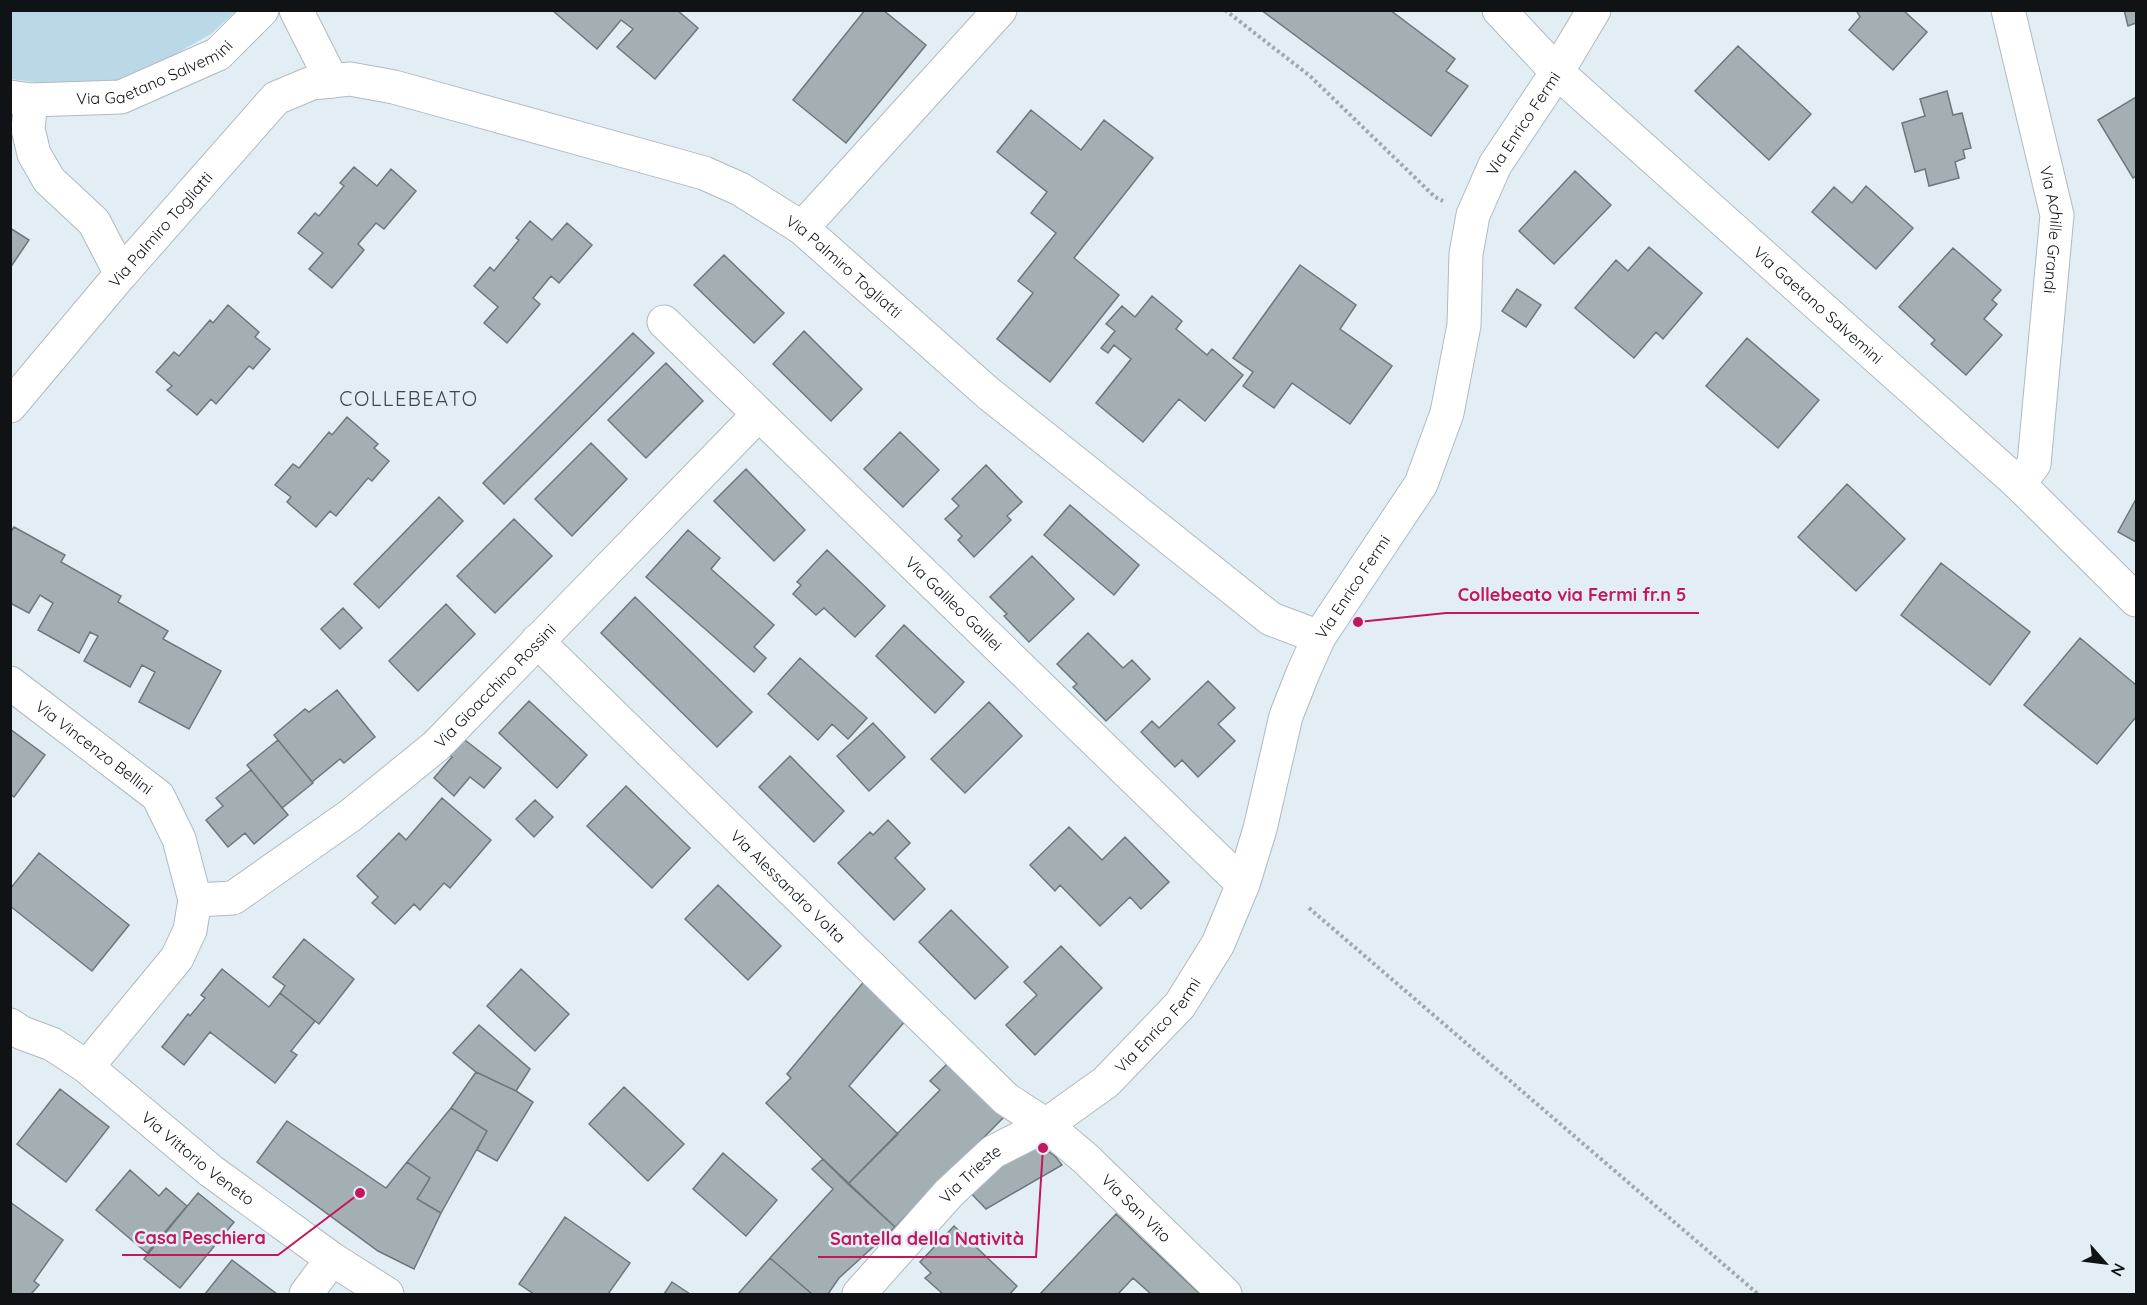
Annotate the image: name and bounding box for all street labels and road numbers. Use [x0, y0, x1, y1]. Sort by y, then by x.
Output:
street label: Via Gaetano Salvemini [76, 36, 236, 108]
street label: Via Enrico Fermi [1482, 68, 1565, 178]
street label: Via Achille Grandi [2036, 164, 2067, 294]
street label: Via Palmiro Togliatti [104, 167, 217, 291]
street label: Via Palmiro Togliatti [782, 210, 906, 322]
street label: Via Gaetano Salvemini [1749, 242, 1887, 368]
street label: Via Enrico Fermi [1311, 531, 1394, 642]
street label: Via Galileo Galilei [901, 552, 1006, 655]
street label: Via Gioacchino Rossini [430, 619, 560, 752]
street label: Via Vincenzo Bellini [32, 696, 157, 799]
street label: Via Alessandro Volta [726, 825, 850, 947]
street label: Via Enrico Fermi [1111, 974, 1205, 1077]
street label: Via Vittorio Veneto [137, 1107, 258, 1209]
street label: Via Trieste [935, 1140, 1004, 1207]
street label: Via San Vito [1097, 1170, 1176, 1246]

